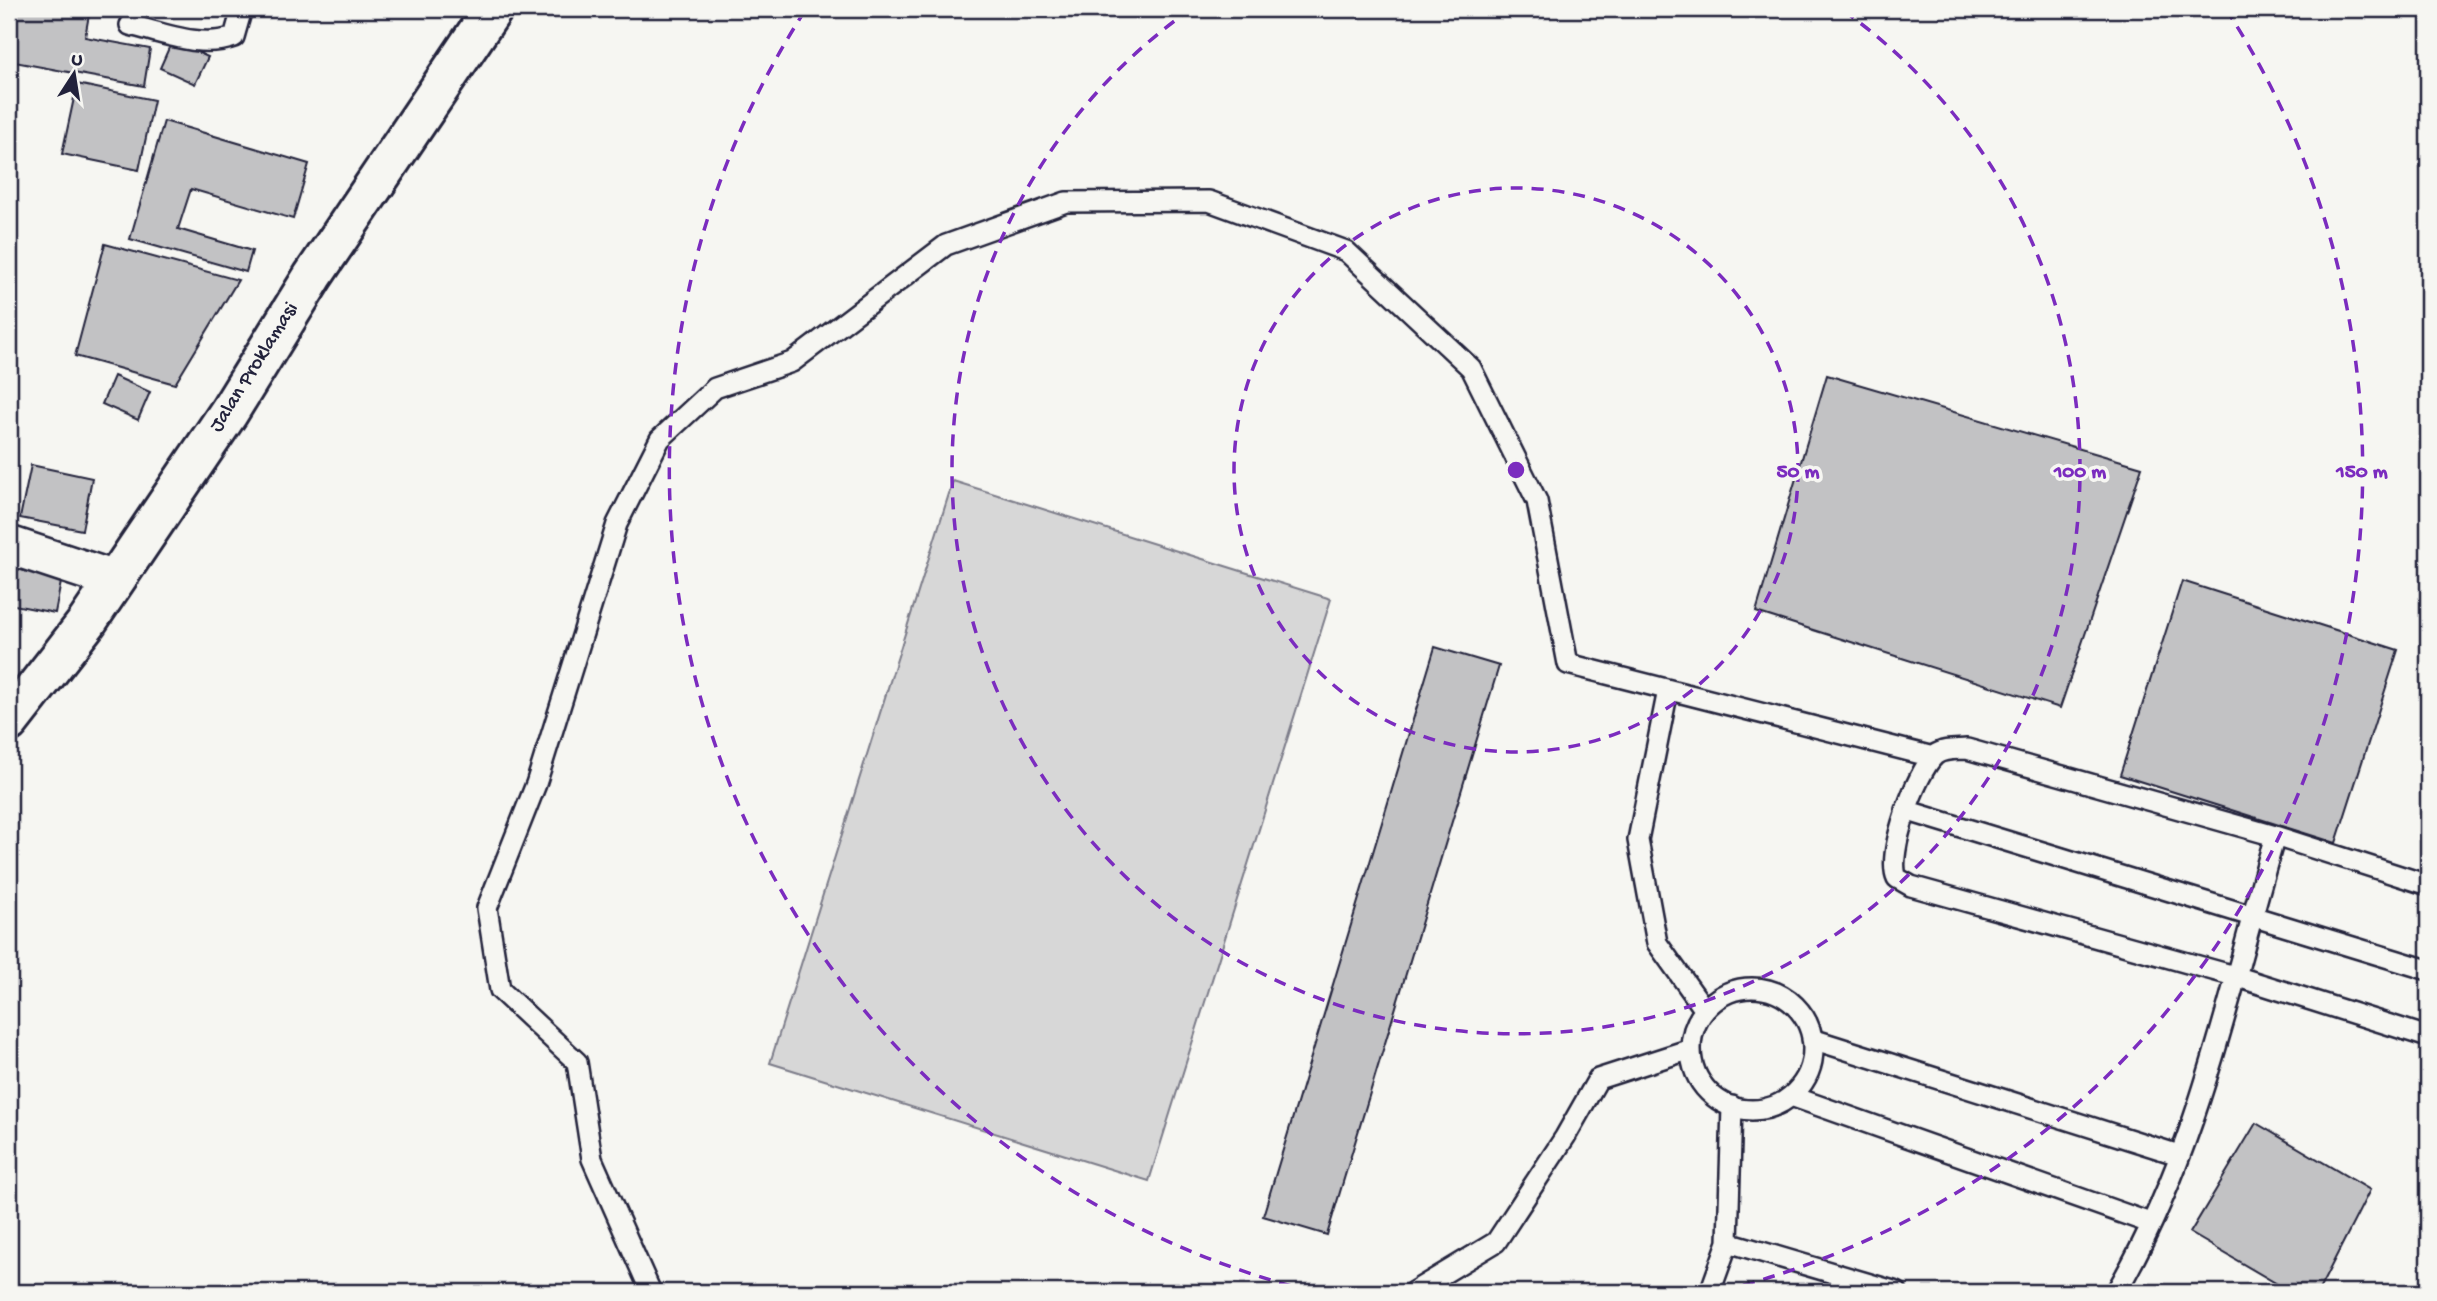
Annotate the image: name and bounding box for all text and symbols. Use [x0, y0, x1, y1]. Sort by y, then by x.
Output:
north arrow [38, 38, 108, 108]
text: U [69, 48, 85, 73]
street label: Jalan Proklamasi [205, 298, 305, 438]
centre of rings [1504, 458, 1528, 482]
text: 50 m [1777, 461, 1820, 486]
text: 100 m [2053, 461, 2106, 486]
text: 150 m [2335, 461, 2388, 486]

